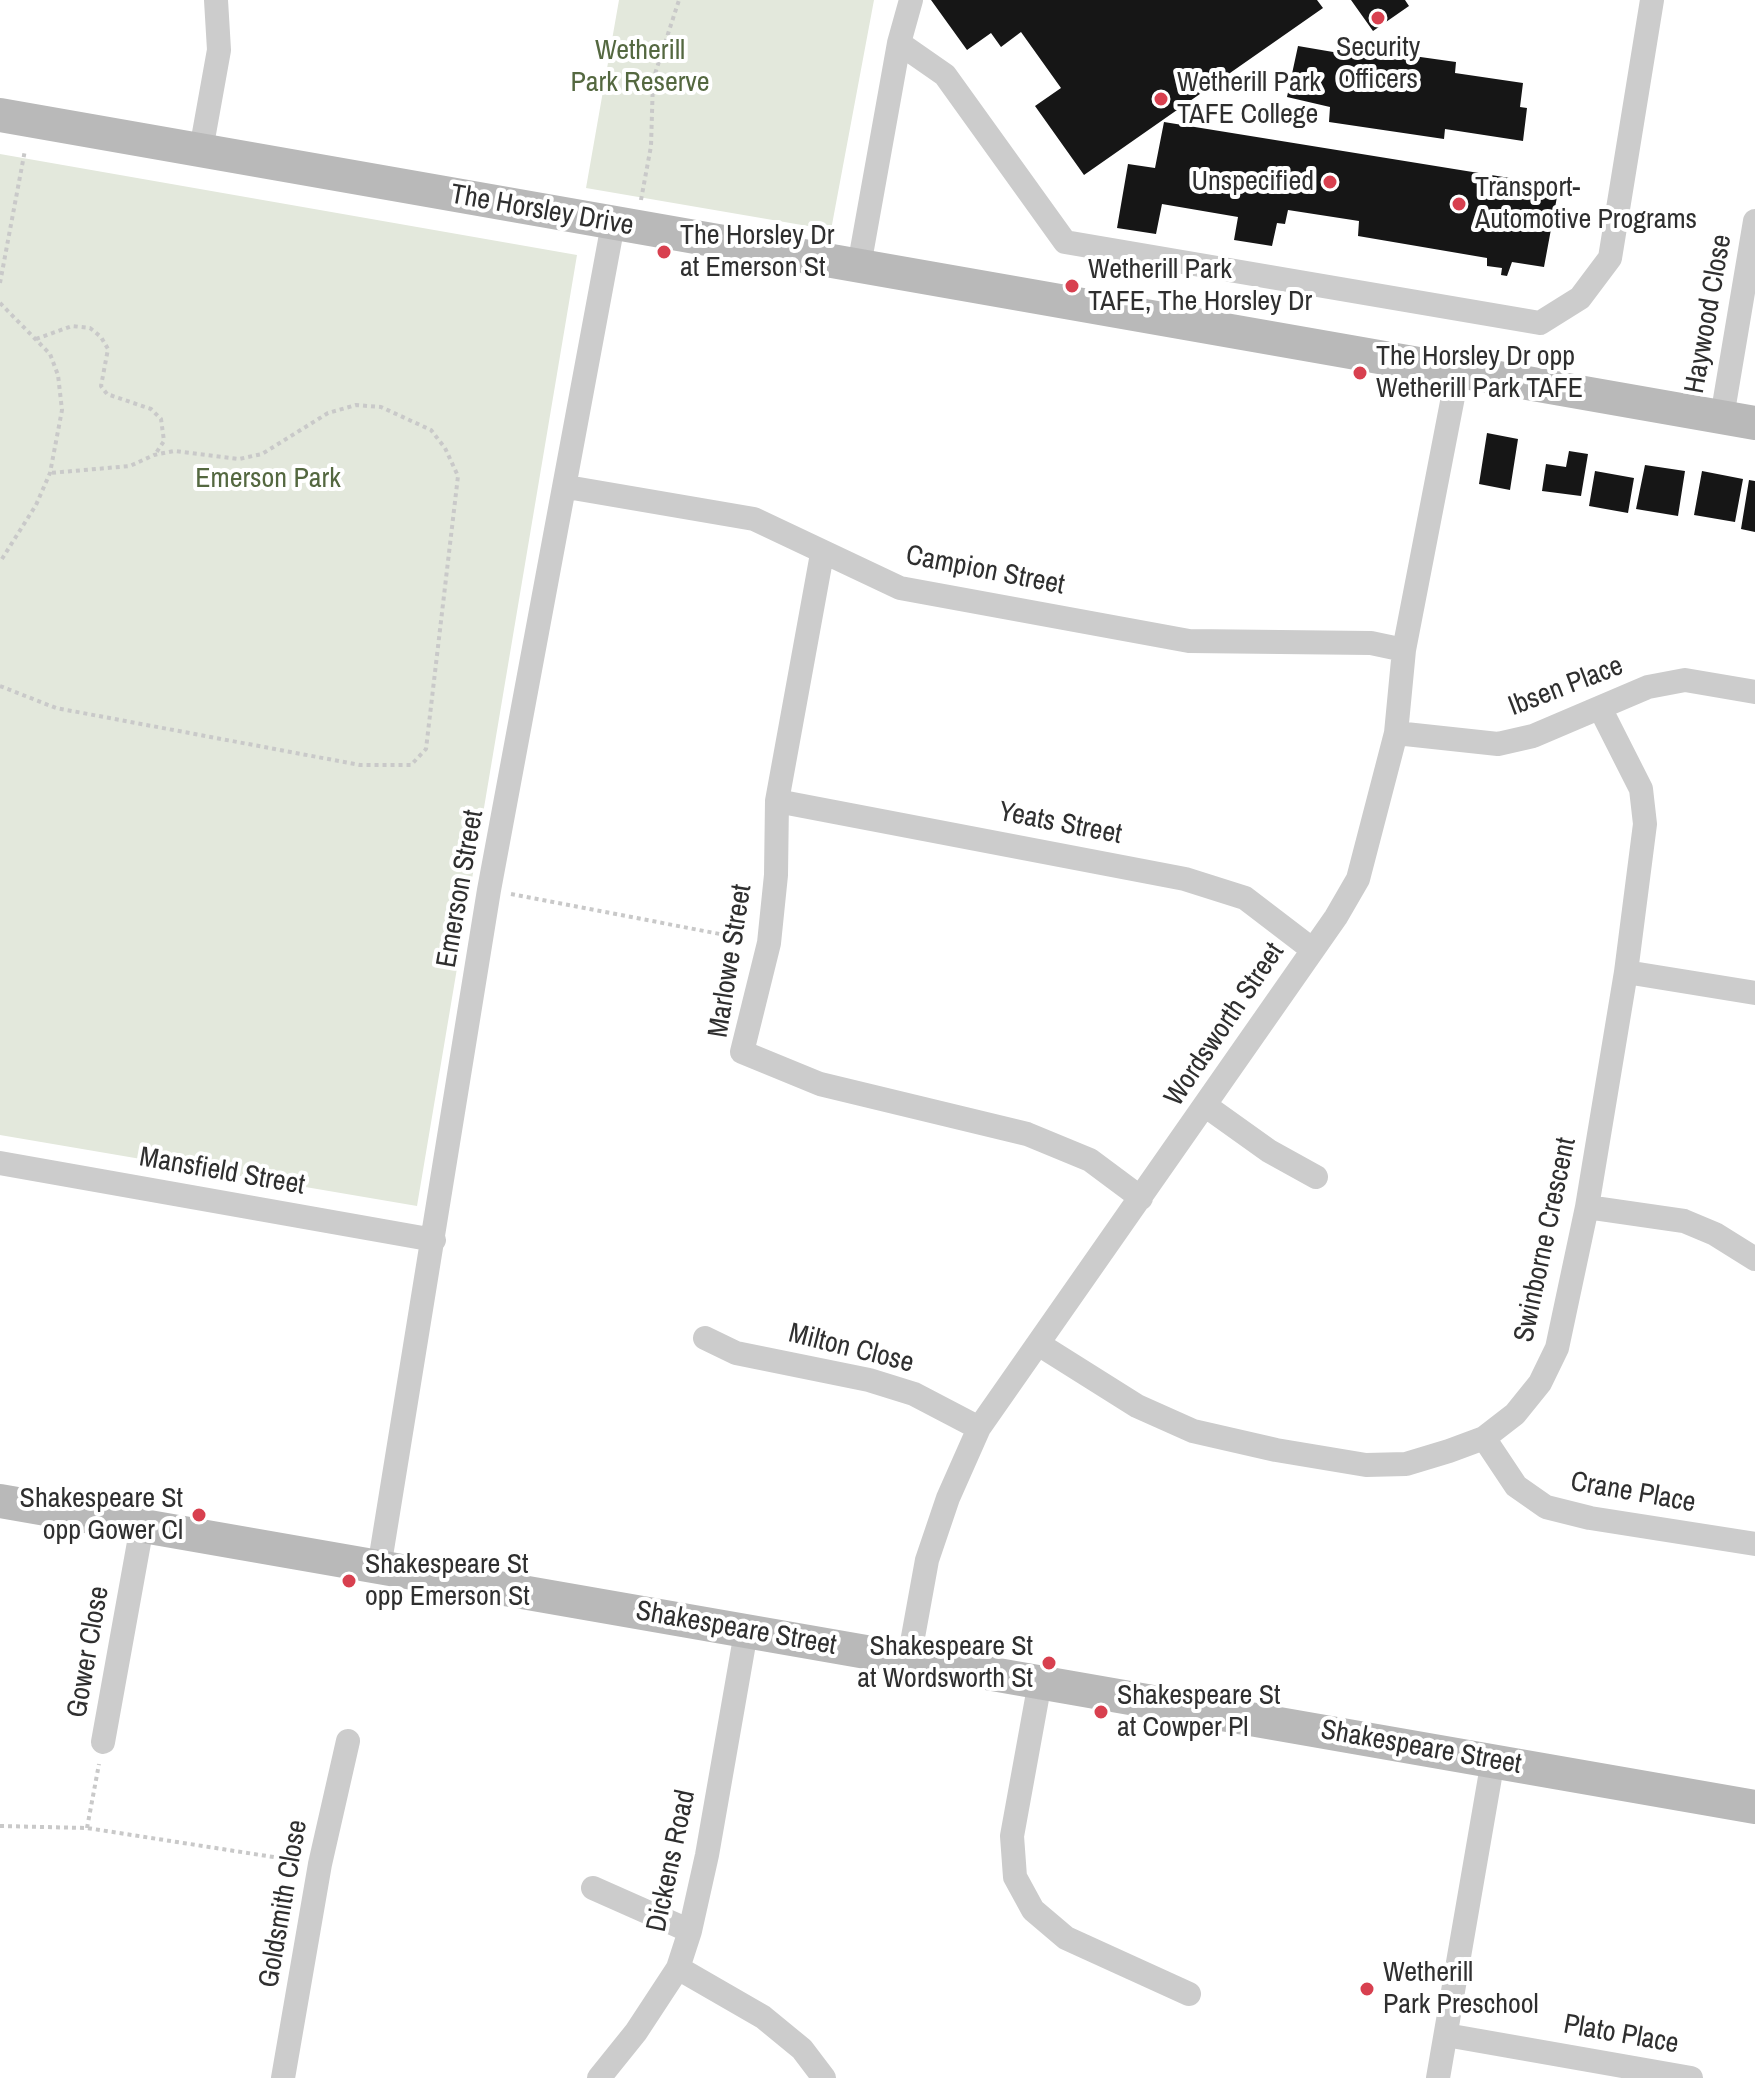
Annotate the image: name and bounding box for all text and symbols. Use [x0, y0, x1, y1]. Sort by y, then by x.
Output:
marker: Security Officers [1369, 9, 1387, 27]
place label: Security Officers [1336, 31, 1420, 97]
park label: Wetherill Park Reserve [570, 34, 710, 100]
place label: Wetherill Park TAFE College [1177, 66, 1321, 132]
marker: Wetherill Park TAFE College [1152, 90, 1170, 108]
place label: Unspecified [1191, 165, 1314, 199]
place label: Transport- Automotive Programs [1475, 171, 1697, 237]
marker: Unspecified [1321, 173, 1339, 191]
street label: The Horsley Drive [448, 178, 636, 244]
marker: Transport- Automotive Programs [1450, 195, 1468, 213]
place label: The Horsley Dr at Emerson St [680, 219, 834, 285]
street label: Haywood Close [1678, 232, 1740, 396]
marker: The Horsley Dr at Emerson St [655, 243, 673, 261]
place label: Wetherill Park TAFE, The Horsley Dr [1088, 253, 1312, 319]
marker: Wetherill Park TAFE, The Horsley Dr [1063, 277, 1081, 295]
place label: The Horsley Dr opp Wetherill Park TAFE [1376, 340, 1583, 406]
marker: The Horsley Dr opp Wetherill Park TAFE [1351, 364, 1369, 382]
park label: Emerson Park [195, 462, 341, 496]
street label: Campion Street [903, 539, 1067, 603]
street label: Ibsen Place [1504, 650, 1628, 724]
street label: Yeats Street [996, 796, 1124, 852]
street label: Emerson Street [431, 808, 491, 970]
street label: Marlowe Street [702, 882, 760, 1040]
street label: Wordsworth Street [1158, 937, 1292, 1113]
street label: Swinborne Crescent [1508, 1135, 1584, 1345]
street label: Mansfield Street [137, 1141, 307, 1203]
street label: Milton Close [785, 1317, 917, 1381]
street label: Crane Place [1568, 1465, 1698, 1521]
place label: Shakespeare St opp Gower Cl [20, 1482, 183, 1548]
marker: Shakespeare St opp Gower Cl [190, 1506, 208, 1524]
place label: Shakespeare St opp Emerson St [365, 1548, 530, 1614]
marker: Shakespeare St opp Emerson St [340, 1572, 358, 1590]
street label: Gower Close [61, 1584, 117, 1720]
street label: Shakespeare Street [633, 1595, 839, 1663]
place label: Shakespeare St at Wordsworth St [857, 1630, 1033, 1696]
marker: Shakespeare St at Wordsworth St [1040, 1654, 1058, 1672]
place label: Shakespeare St at Cowper Pl [1117, 1679, 1280, 1745]
marker: Shakespeare St at Cowper Pl [1092, 1703, 1110, 1721]
street label: Shakespeare Street [1318, 1714, 1524, 1782]
street label: Dickens Road [641, 1787, 703, 1935]
street label: Goldsmith Close [253, 1818, 315, 1990]
place label: Wetherill Park Preschool [1383, 1956, 1539, 2022]
marker: Wetherill Park Preschool [1358, 1980, 1376, 1998]
street label: Plato Place [1561, 2008, 1681, 2062]

